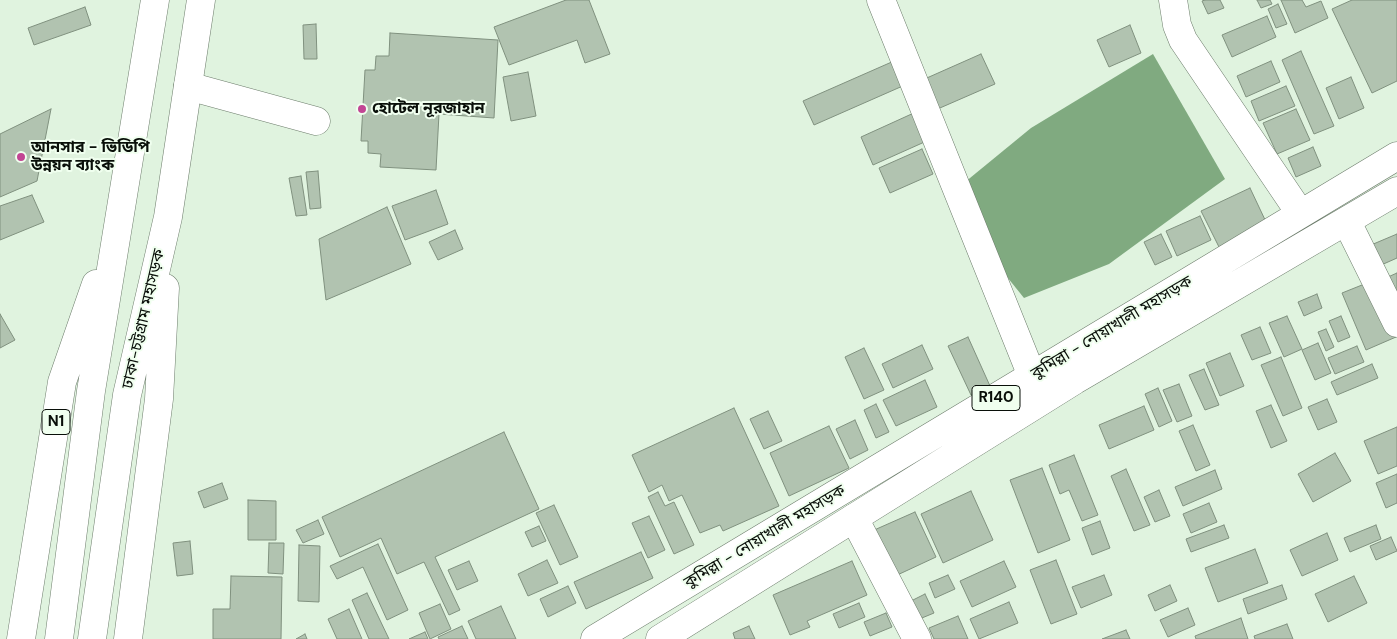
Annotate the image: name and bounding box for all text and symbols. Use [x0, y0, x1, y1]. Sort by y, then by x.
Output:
place label: হোটেল নূরজাহান [372, 99, 485, 119]
marker: হোটেল নূরজাহান [356, 103, 368, 115]
place label: আনসার - ভিডিপি উন্নয়ন ব্যাংক [31, 138, 150, 176]
marker: আনসার - ভিডিপি উন্নয়ন ব্যাংক [15, 151, 27, 163]
street label: ঢাকা-চট্টগ্রাম মহাসড়ক [119, 247, 169, 391]
street label: কুমিল্লা - নোয়াখালী মহাসড়ক [1028, 272, 1196, 384]
road number: R140 [972, 386, 1020, 410]
road number: N1 [42, 410, 70, 434]
street label: কুমিল্লা - নোয়াখালী মহাসড়ক [681, 481, 849, 593]

